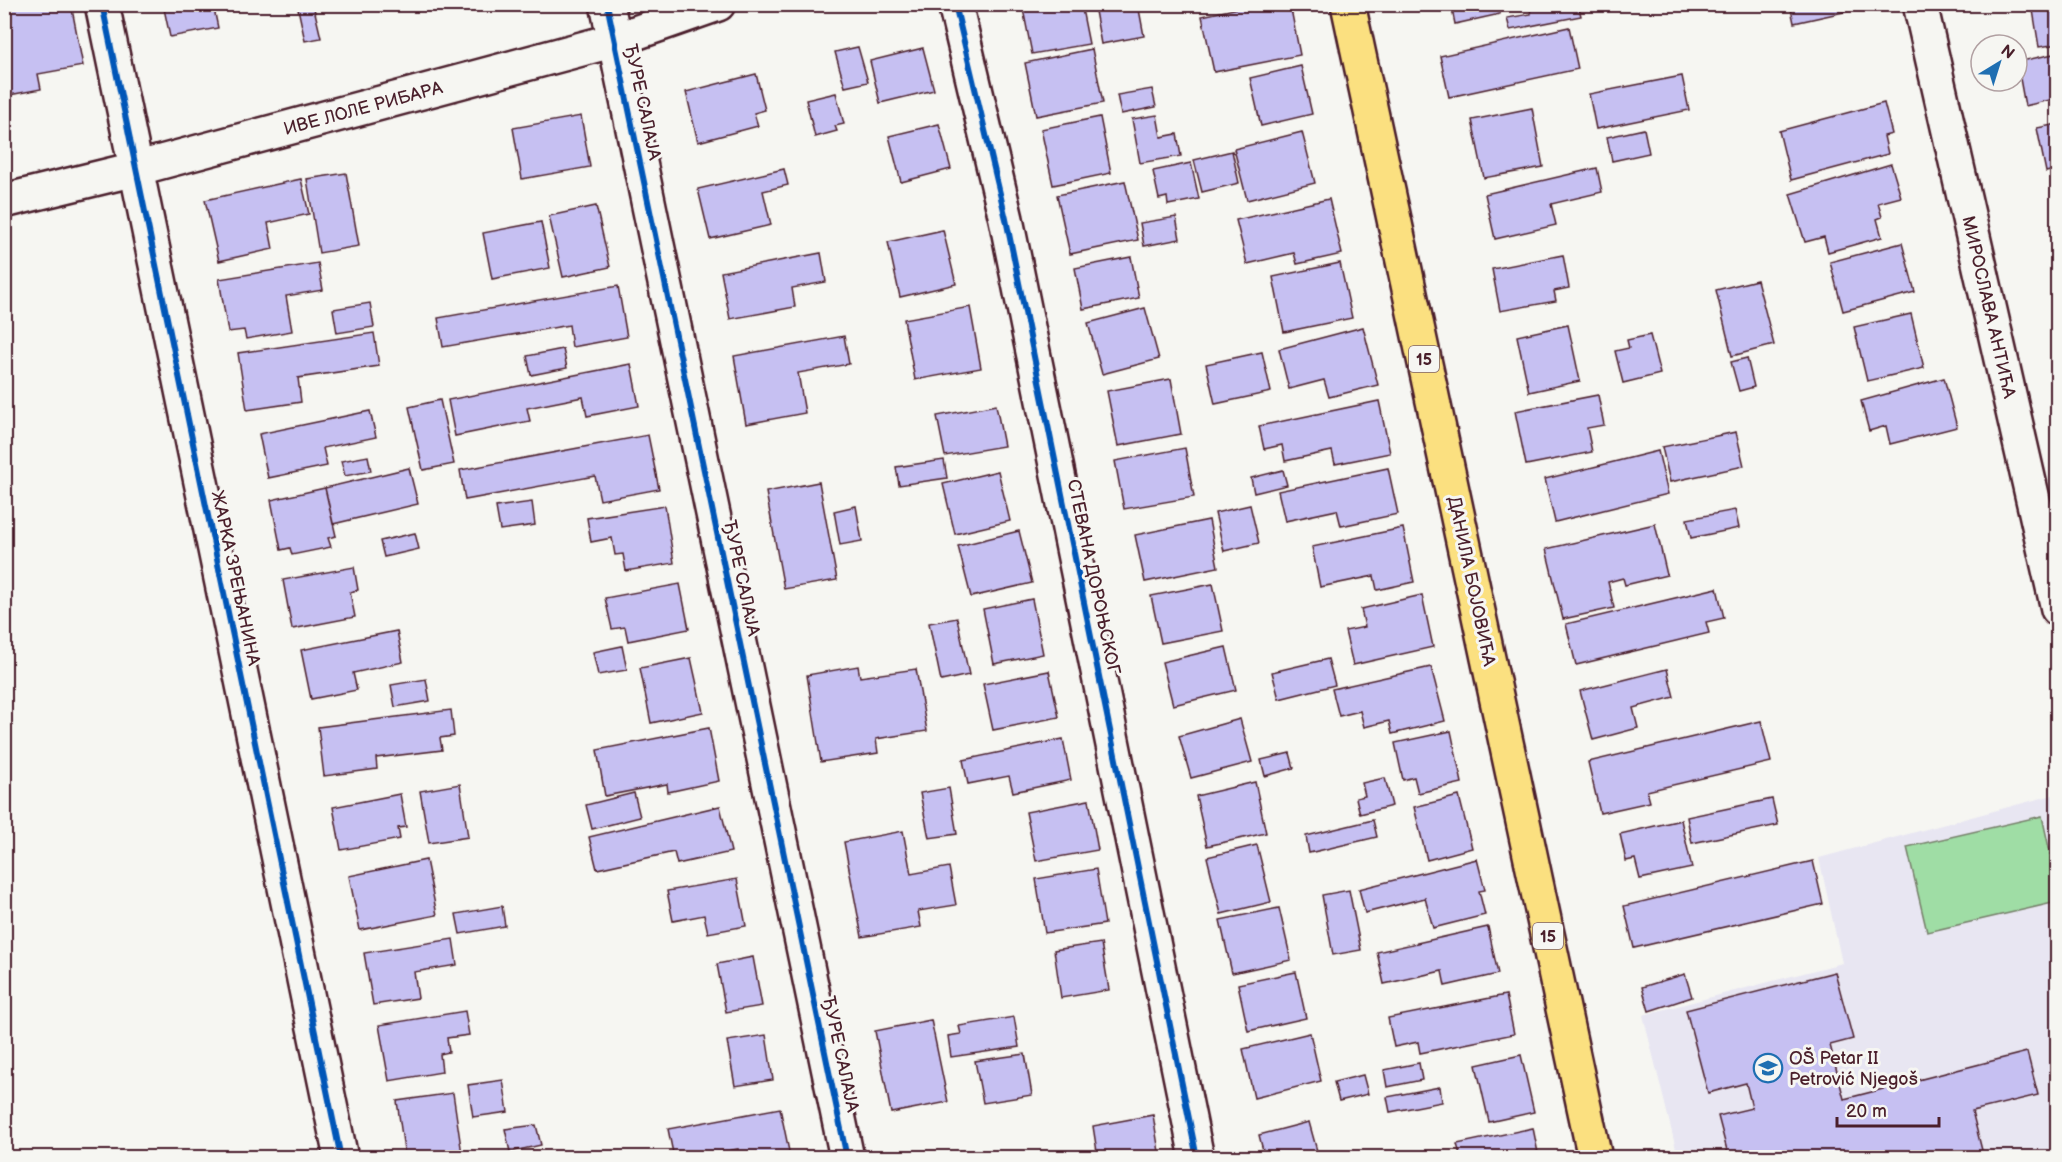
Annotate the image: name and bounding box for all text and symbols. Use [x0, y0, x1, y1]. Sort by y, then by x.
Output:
north arrow [1969, 33, 2029, 93]
text: N [1997, 41, 2018, 64]
street label: ЂУРЕ САЛАЈА [620, 42, 665, 162]
street label: ИВЕ ЛОЛЕ РИБАРА [281, 77, 445, 140]
street label: МИРОСЛАВА АНТИЋА [1957, 214, 2020, 400]
road number: 15 [1409, 346, 1439, 372]
street label: СТЕВАНА ДОРОЊСКОГ [1063, 477, 1125, 677]
street label: ЖАРКА ЗРЕЊАНИНА [207, 489, 264, 668]
street label: ДАНИЛА БОЈОВИЋА [1443, 494, 1500, 668]
street label: ЂУРЕ САЛАЈА [719, 518, 764, 638]
road number: 15 [1533, 923, 1563, 949]
street label: ЂУРЕ САЛАЈА [818, 994, 863, 1114]
place label: OŠ Petar II Petrović Njegoš [1789, 1047, 1919, 1090]
school or university icon: OŠ Petar II Petrović Njegoš [1752, 1052, 1784, 1084]
scale bar [1837, 1090, 1939, 1128]
text: 20 m [1846, 1101, 1887, 1122]

